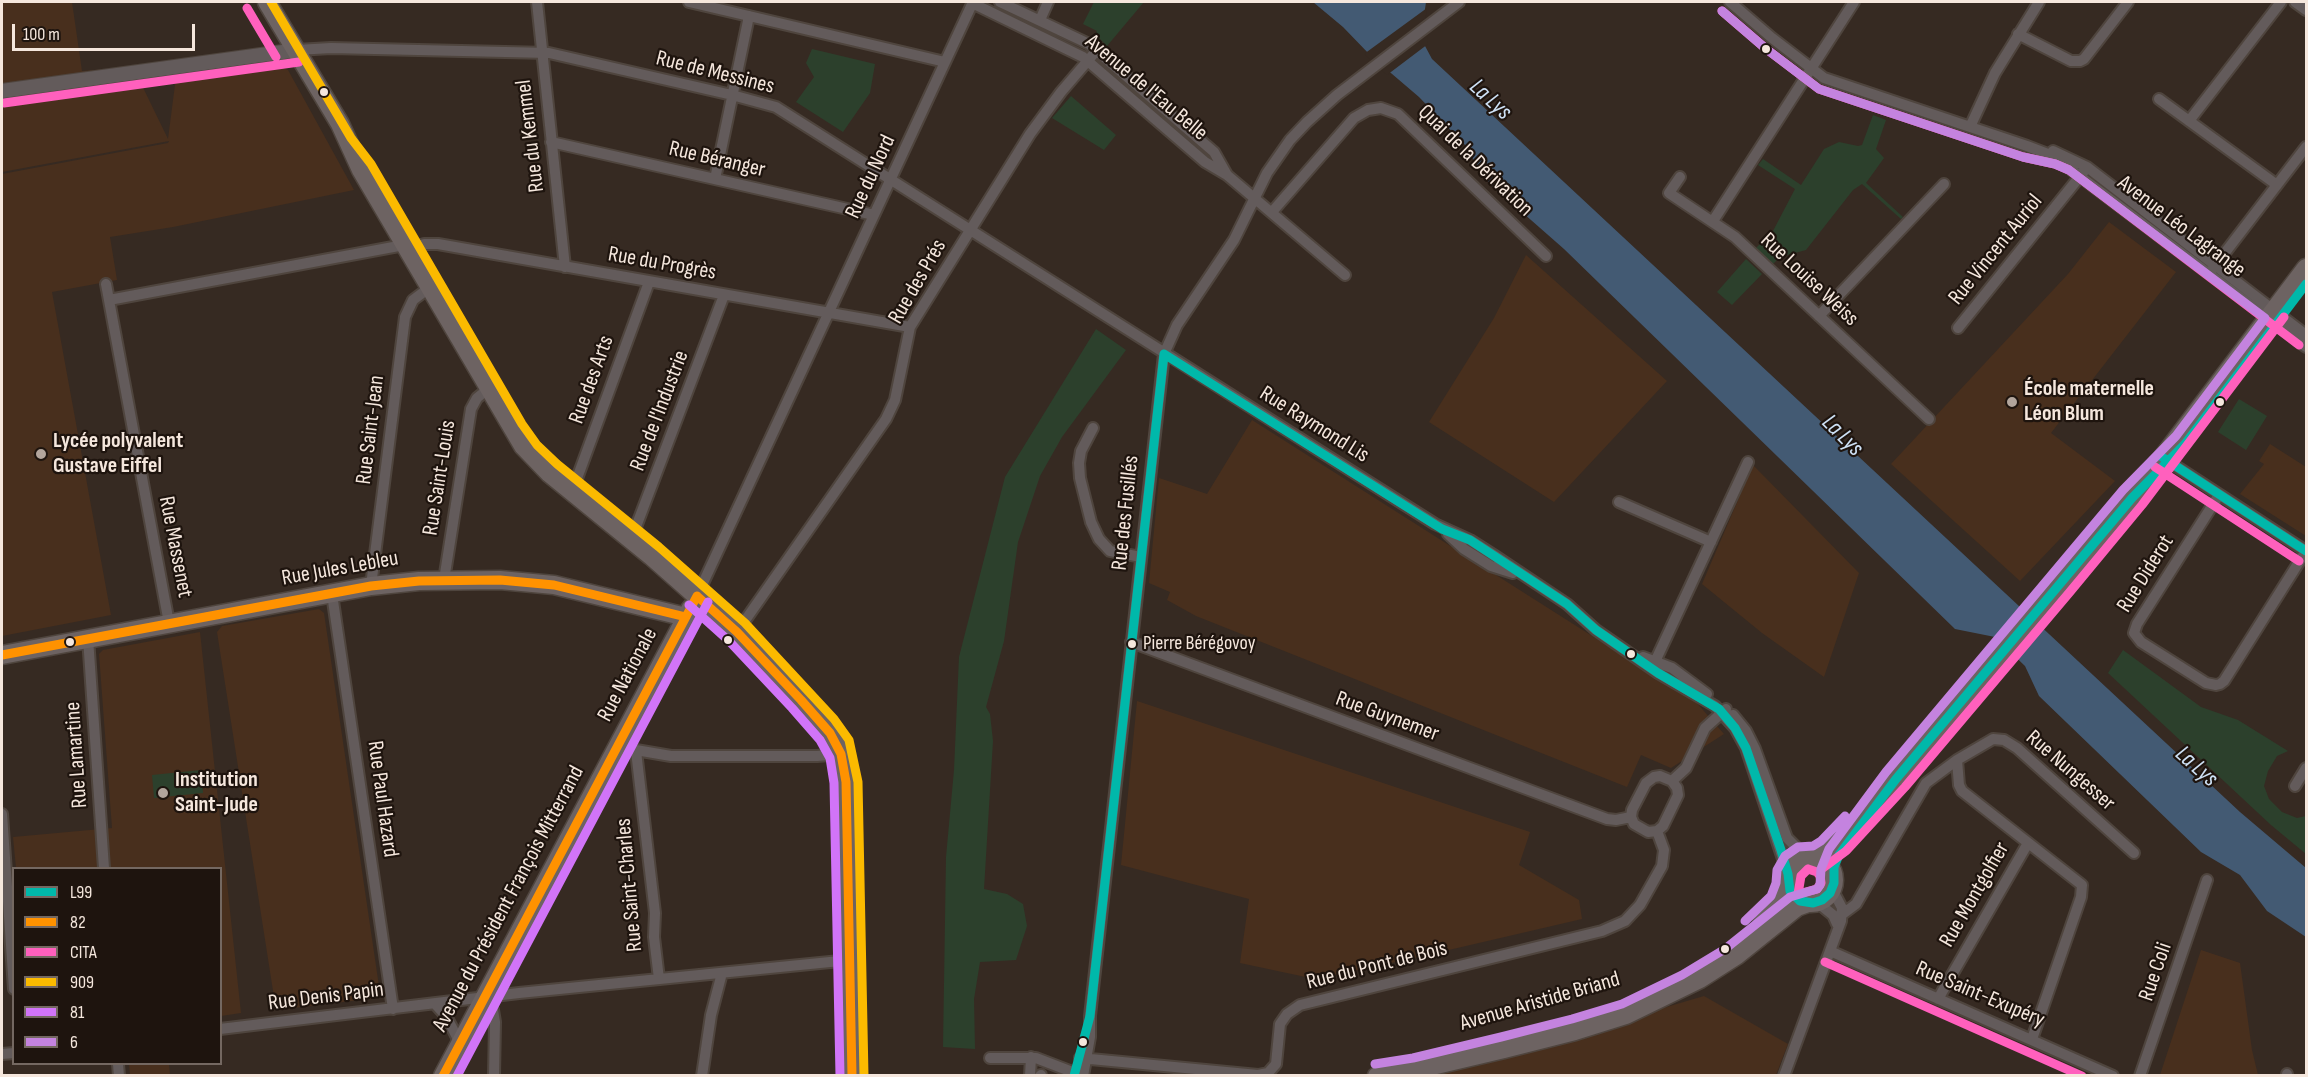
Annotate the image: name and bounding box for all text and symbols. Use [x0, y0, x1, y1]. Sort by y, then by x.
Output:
scale bar [15, 12, 198, 50]
text: 100 m [23, 24, 60, 45]
street label: Avenue de l'Eau Belle [1079, 29, 1213, 147]
unlabelled marker [1760, 43, 1772, 55]
street label: Rue de Messines [653, 46, 777, 100]
water label: La Lys [1463, 73, 1517, 127]
street label: Rue du Kemmel [511, 78, 551, 194]
unlabelled marker [318, 86, 330, 98]
street label: Quai de la Dérivation [1412, 99, 1538, 223]
street label: Rue du Nord [840, 131, 902, 223]
street label: Rue Béranger [666, 136, 768, 184]
street label: Avenue Léo Lagrange [2112, 170, 2250, 284]
street label: Rue Vincent Auriol [1943, 189, 2049, 311]
street label: Rue Louise Weiss [1754, 228, 1864, 332]
street label: Rue des Prés [883, 235, 953, 329]
street label: Rue du Progrès [606, 242, 718, 286]
street label: Rue des Arts [564, 332, 620, 428]
street label: Rue de l'Industrie [625, 347, 695, 475]
street label: Rue Saint-Jean [351, 374, 391, 486]
place label: École maternelle Léon Blum [2024, 376, 2154, 428]
street label: Rue Raymond Lis [1254, 381, 1374, 469]
marker: École maternelle Léon Blum [2005, 395, 2019, 409]
unlabelled marker [2214, 396, 2226, 408]
water label: La Lys [1815, 409, 1869, 463]
street label: Rue Saint-Louis [418, 419, 462, 537]
place label: Lycée polyvalent Gustave Eiffel [53, 428, 183, 480]
marker: Lycée polyvalent Gustave Eiffel [34, 447, 48, 461]
street label: Rue des Fusillés [1107, 454, 1145, 572]
street label: Rue Massenet [152, 494, 198, 600]
street label: Rue Diderot [2112, 530, 2180, 618]
street label: Rue Jules Lebleu [280, 546, 400, 592]
street label: Rue Nationale [592, 624, 664, 726]
place label: Pierre Bérégovoy [1143, 632, 1255, 656]
unlabelled marker [722, 634, 734, 646]
unlabelled marker [64, 636, 76, 648]
marker: Pierre Bérégovoy [1126, 638, 1138, 650]
unlabelled marker [1625, 648, 1637, 660]
street label: Rue Guynemer [1332, 686, 1442, 748]
street label: Rue Lamartine [60, 701, 94, 809]
street label: Rue Nungesser [2020, 725, 2120, 817]
street label: Rue Paul Hazard [361, 739, 403, 859]
water label: La Lys [2169, 740, 2223, 794]
street label: Avenue du Président François Mitterrand [428, 762, 590, 1036]
place label: Institution Saint-Jude [175, 767, 258, 818]
marker: Institution Saint-Jude [156, 786, 170, 800]
street label: Rue Saint-Charles [611, 817, 649, 953]
street label: Rue Montgolfier [1934, 838, 2016, 952]
legend [12, 867, 222, 1065]
text: L99 [70, 882, 92, 903]
text: 82 [70, 912, 86, 933]
street label: Rue du Pont de Bois [1304, 936, 1450, 996]
street label: Rue Coli [2134, 939, 2178, 1005]
text: CITA [70, 942, 97, 963]
unlabelled marker [1719, 943, 1731, 955]
street label: Rue Saint-Exupéry [1912, 956, 2048, 1034]
street label: Avenue Aristide Briand [1457, 967, 1623, 1037]
text: 909 [70, 972, 94, 993]
street label: Rue Denis Papin [267, 977, 385, 1017]
text: 81 [70, 1002, 84, 1023]
text: 6 [70, 1032, 78, 1053]
unlabelled marker [1077, 1036, 1089, 1048]

